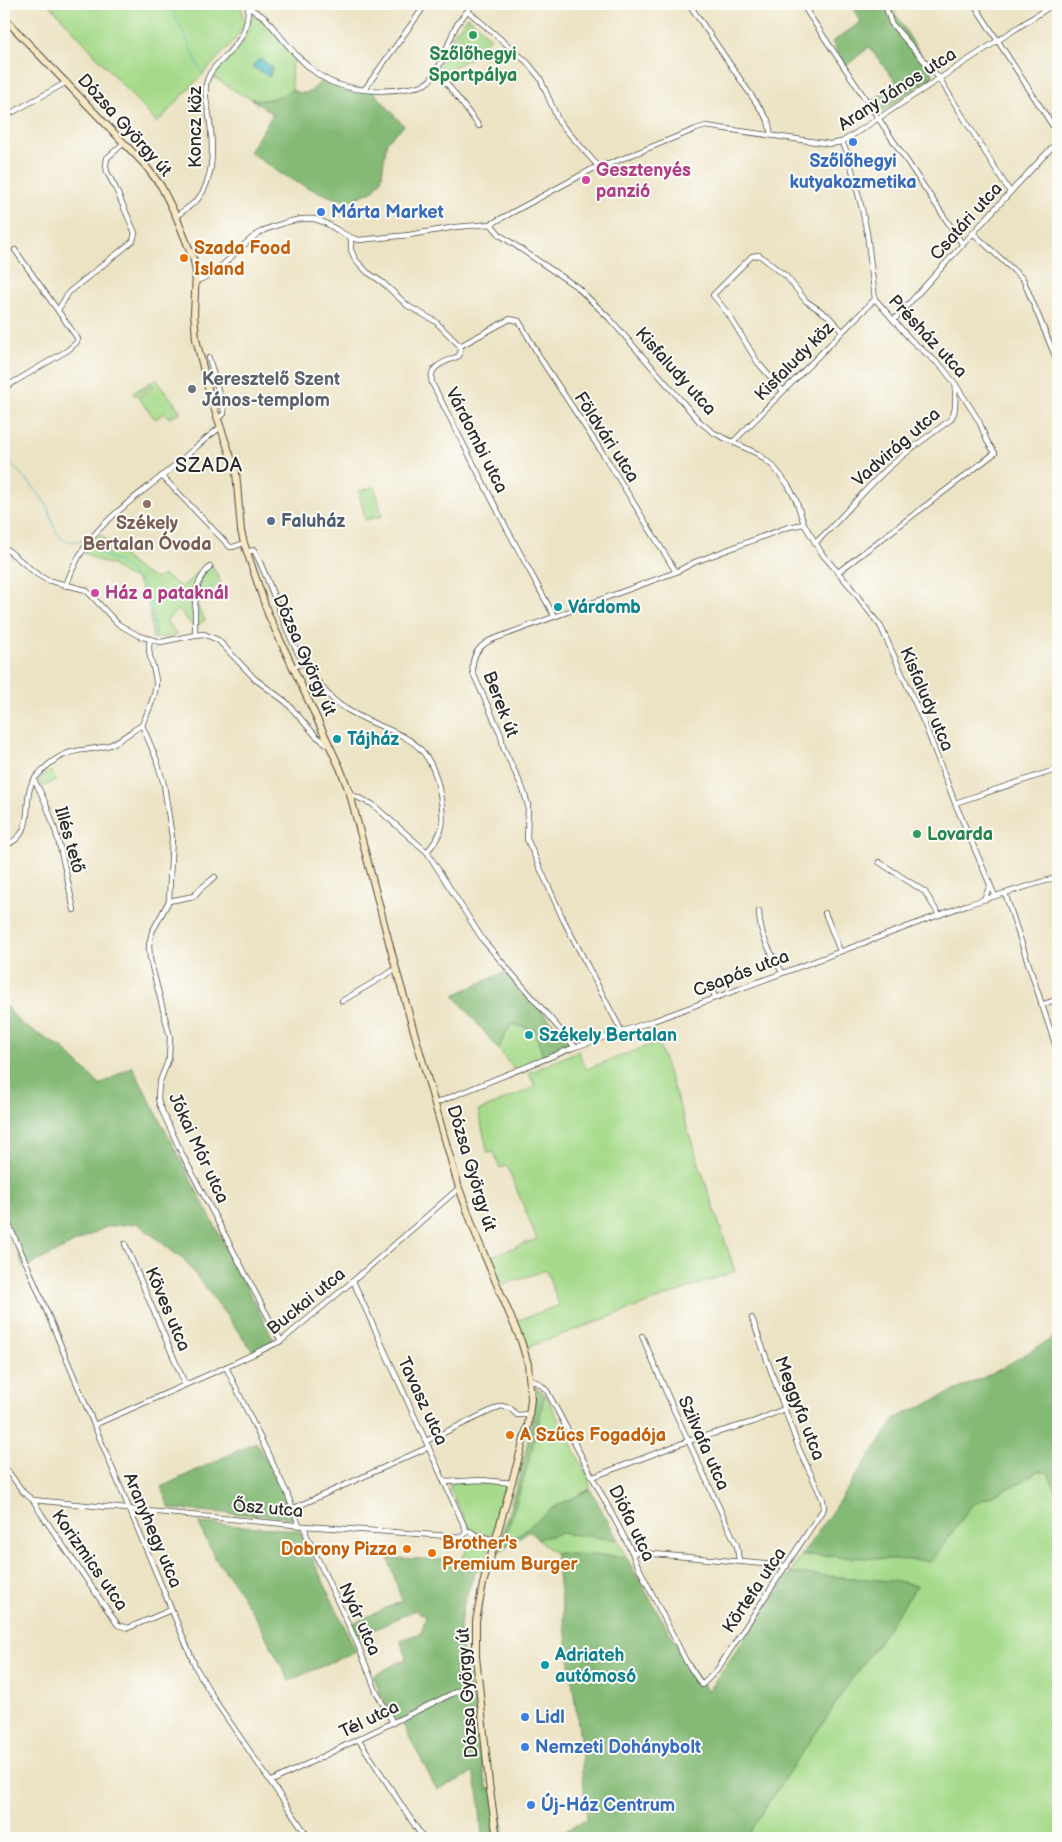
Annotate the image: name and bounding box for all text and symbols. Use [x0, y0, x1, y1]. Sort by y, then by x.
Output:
marker: Szőlőhegyi Sportpálya [467, 29, 479, 41]
street label: Arany János utca [834, 43, 960, 135]
place label: Szőlőhegyi Sportpálya [429, 44, 517, 86]
street label: Dózsa György út [73, 70, 176, 181]
street label: Koncz köz [185, 86, 206, 168]
marker: Szőlőhegyi kutyakozmetika [847, 136, 859, 148]
place label: Szőlőhegyi kutyakozmetika [789, 151, 917, 193]
place label: Gesztenyés panzió [596, 160, 691, 202]
marker: Gesztenyés panzió [580, 174, 592, 186]
street label: Csatári utca [926, 178, 1007, 265]
place label: Márta Market [331, 202, 444, 223]
marker: Márta Market [315, 206, 327, 218]
place label: Szada Food Island [194, 238, 291, 280]
marker: Szada Food Island [178, 252, 190, 264]
street label: Présház utca [884, 291, 971, 382]
street label: Kisfaludy köz [750, 317, 839, 405]
street label: Kisfaludy utca [631, 323, 720, 420]
place label: Keresztelő Szent János-templom [202, 369, 340, 411]
marker: Keresztelő Szent János-templom [186, 383, 198, 395]
street label: Várdombi utca [441, 384, 512, 497]
street label: Földvári utca [570, 388, 644, 486]
street label: Vadvirág utca [848, 404, 945, 491]
district label: SZADA [175, 454, 243, 478]
marker: Székely Bertalan Óvoda [141, 498, 153, 510]
place label: Faluház [281, 511, 345, 532]
place label: Székely Bertalan Óvoda [83, 513, 211, 555]
marker: Faluház [265, 515, 277, 527]
place label: Ház a pataknál [105, 583, 229, 604]
marker: Ház a pataknál [89, 587, 101, 599]
street label: Dózsa György út [268, 591, 341, 720]
place label: Várdomb [568, 597, 641, 618]
marker: Várdomb [552, 601, 564, 613]
street label: Kisfaludy utca [895, 644, 958, 754]
street label: Berek út [478, 668, 523, 741]
place label: Tájház [347, 729, 400, 750]
marker: Tájház [331, 733, 343, 745]
street label: Illés tető [50, 804, 89, 876]
place label: Lovarda [927, 824, 993, 845]
marker: Lovarda [911, 828, 923, 840]
street label: Csapás utca [690, 946, 792, 1001]
place label: Székely Bertalan [539, 1025, 677, 1046]
marker: Székely Bertalan [523, 1029, 535, 1041]
street label: Jókai Mór utca [164, 1090, 233, 1207]
street label: Dózsa György út [442, 1103, 501, 1234]
street label: Buckai utca [263, 1263, 350, 1339]
street label: Köves utca [140, 1264, 195, 1354]
street label: Meggyfa utca [770, 1353, 829, 1463]
street label: Tavasz utca [393, 1354, 452, 1449]
street label: Szilvafa utca [673, 1393, 734, 1494]
place label: A Szűcs Fogadója [519, 1425, 666, 1446]
marker: A Szűcs Fogadója [504, 1429, 516, 1441]
street label: Aranyhegy utca [119, 1469, 186, 1591]
street label: Diófa utca [604, 1482, 659, 1565]
street label: Ősz utca [232, 1494, 304, 1522]
street label: Korizmics utca [47, 1506, 132, 1615]
place label: Brother's Premium Burger [442, 1533, 579, 1575]
place label: Dobrony Pizza [281, 1539, 397, 1560]
marker: Dobrony Pizza [401, 1543, 413, 1555]
street label: Körtefa utca [718, 1544, 791, 1637]
marker: Brother's Premium Burger [426, 1547, 438, 1559]
street label: Nyár utca [334, 1580, 385, 1659]
street label: Dózsa György út [452, 1627, 483, 1759]
place label: Adriateh autómosó [554, 1645, 636, 1687]
marker: Adriateh autómosó [539, 1659, 551, 1671]
street label: Tél utca [336, 1696, 402, 1743]
place label: Lidl [535, 1707, 565, 1728]
marker: Lidl [519, 1711, 531, 1723]
place label: Nemzeti Dohánybolt [535, 1737, 701, 1758]
marker: Nemzeti Dohánybolt [519, 1741, 531, 1753]
place label: Új-Ház Centrum [541, 1792, 675, 1816]
marker: Új-Ház Centrum [525, 1799, 537, 1811]

